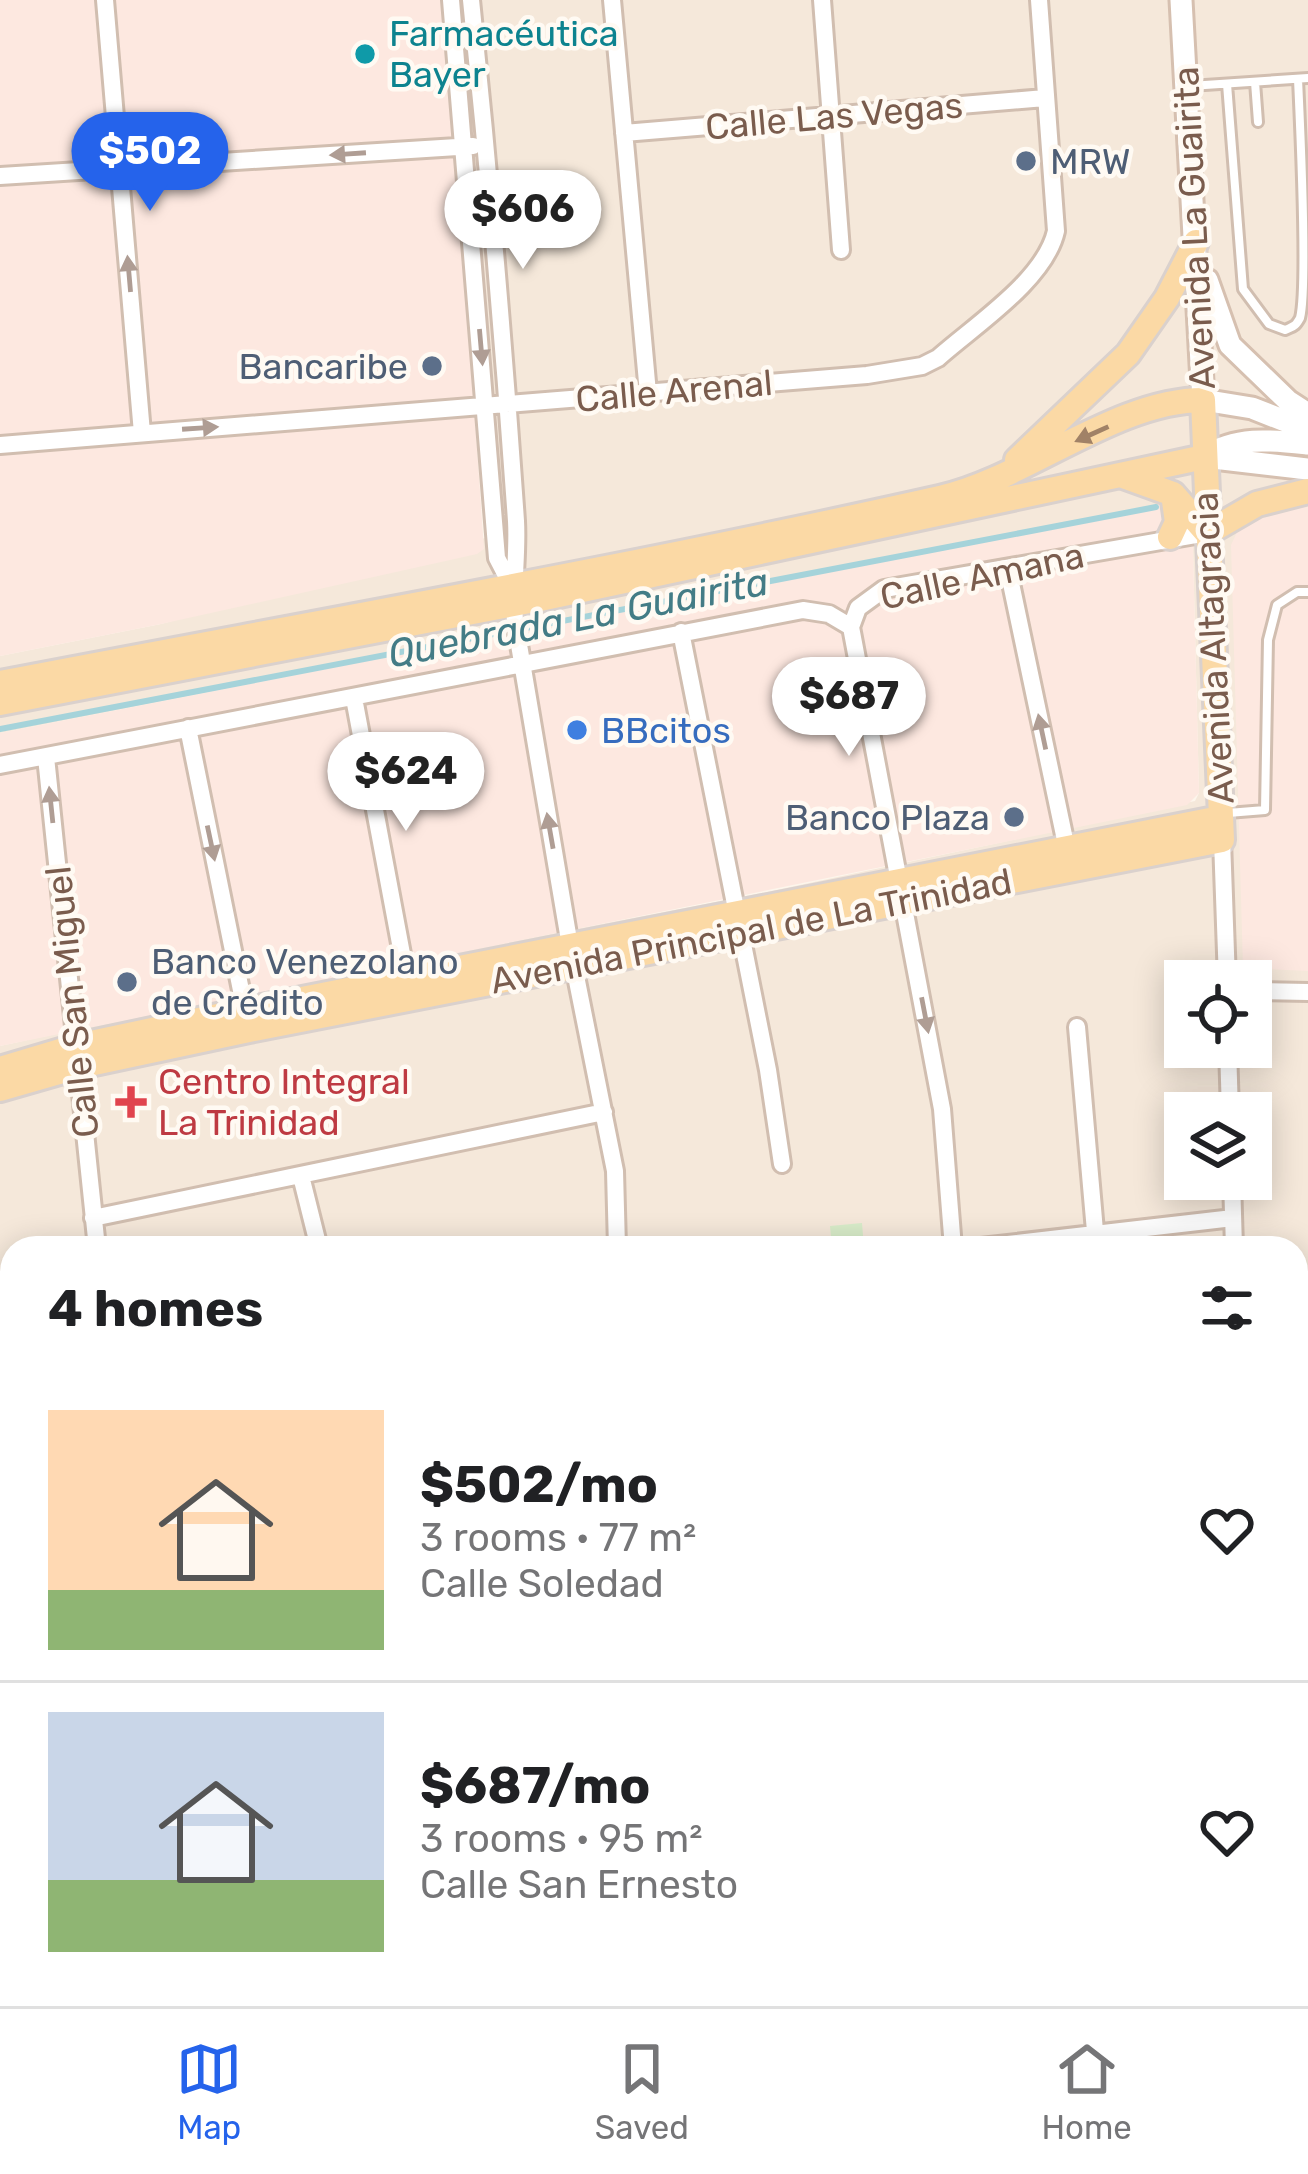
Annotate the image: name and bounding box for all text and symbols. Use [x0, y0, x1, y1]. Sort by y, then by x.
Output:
place label: Farmacéutica Bayer [389, 12, 619, 96]
marker: Farmacéutica Bayer [352, 41, 378, 67]
street label: Avenida La Guairita [1164, 66, 1224, 390]
street label: Calle Las Vegas [703, 83, 965, 149]
pin: $502 [79, 112, 221, 214]
text: $502 [98, 128, 202, 174]
place label: MRW [1050, 140, 1131, 183]
one-way arrow [329, 145, 367, 164]
marker: MRW [1013, 148, 1039, 174]
pin: $606 [452, 170, 594, 272]
text: $606 [471, 186, 575, 232]
one-way arrow [119, 255, 138, 292]
one-way arrow [472, 328, 491, 366]
place label: Bancaribe [239, 345, 408, 388]
marker: Bancaribe [419, 353, 445, 379]
street label: Calle Arenal [574, 361, 774, 421]
one-way arrow [182, 419, 219, 438]
one-way arrow [1074, 425, 1109, 445]
street label: Avenida Altagracia [1183, 491, 1243, 805]
street label: Calle Amana [876, 533, 1088, 619]
water label: Quebrada La Guairita [384, 558, 772, 678]
pin: $687 [778, 657, 920, 759]
text: $687 [799, 673, 899, 719]
place label: BBcitos [601, 709, 731, 752]
one-way arrow [1032, 712, 1051, 750]
marker: BBcitos [564, 717, 590, 743]
pin: $624 [335, 732, 477, 834]
text: $624 [354, 748, 458, 794]
one-way arrow [41, 786, 60, 823]
place label: Banco Plaza [785, 796, 990, 839]
marker: Banco Plaza [1001, 804, 1027, 830]
one-way arrow [541, 812, 560, 849]
one-way arrow [202, 824, 221, 862]
street label: Avenida Principal de La Trinidad [487, 859, 1015, 1003]
street label: Calle San Miguel [36, 864, 108, 1140]
place label: Banco Venezolano de Crédito [151, 940, 459, 1024]
map controls [1164, 960, 1272, 1200]
button: locate [1164, 960, 1272, 1068]
marker: Banco Venezolano de Crédito [114, 969, 140, 995]
one-way arrow [916, 996, 935, 1034]
place label: Centro Integral La Trinidad [158, 1060, 410, 1144]
marker: Centro Integral La Trinidad [115, 1086, 147, 1118]
button: layers [1164, 1092, 1272, 1200]
icon: filters [1194, 1275, 1260, 1341]
text: 4 homes [48, 1278, 263, 1339]
text: $502/mo [420, 1454, 658, 1515]
icon: home [144, 1458, 288, 1602]
icon: heart [1194, 1497, 1260, 1563]
text: 3 rooms · 77 m² [420, 1515, 696, 1561]
text: Calle Soledad [420, 1561, 664, 1607]
text: $687/mo [420, 1755, 651, 1816]
icon: home [144, 1760, 288, 1904]
icon: heart [1194, 1799, 1260, 1865]
text: 3 rooms · 95 m² [420, 1816, 703, 1862]
text: Calle San Ernesto [420, 1862, 738, 1908]
tab: Map [176, 2036, 242, 2147]
tab: Saved [595, 2036, 689, 2147]
tab: Home [1041, 2036, 1132, 2147]

